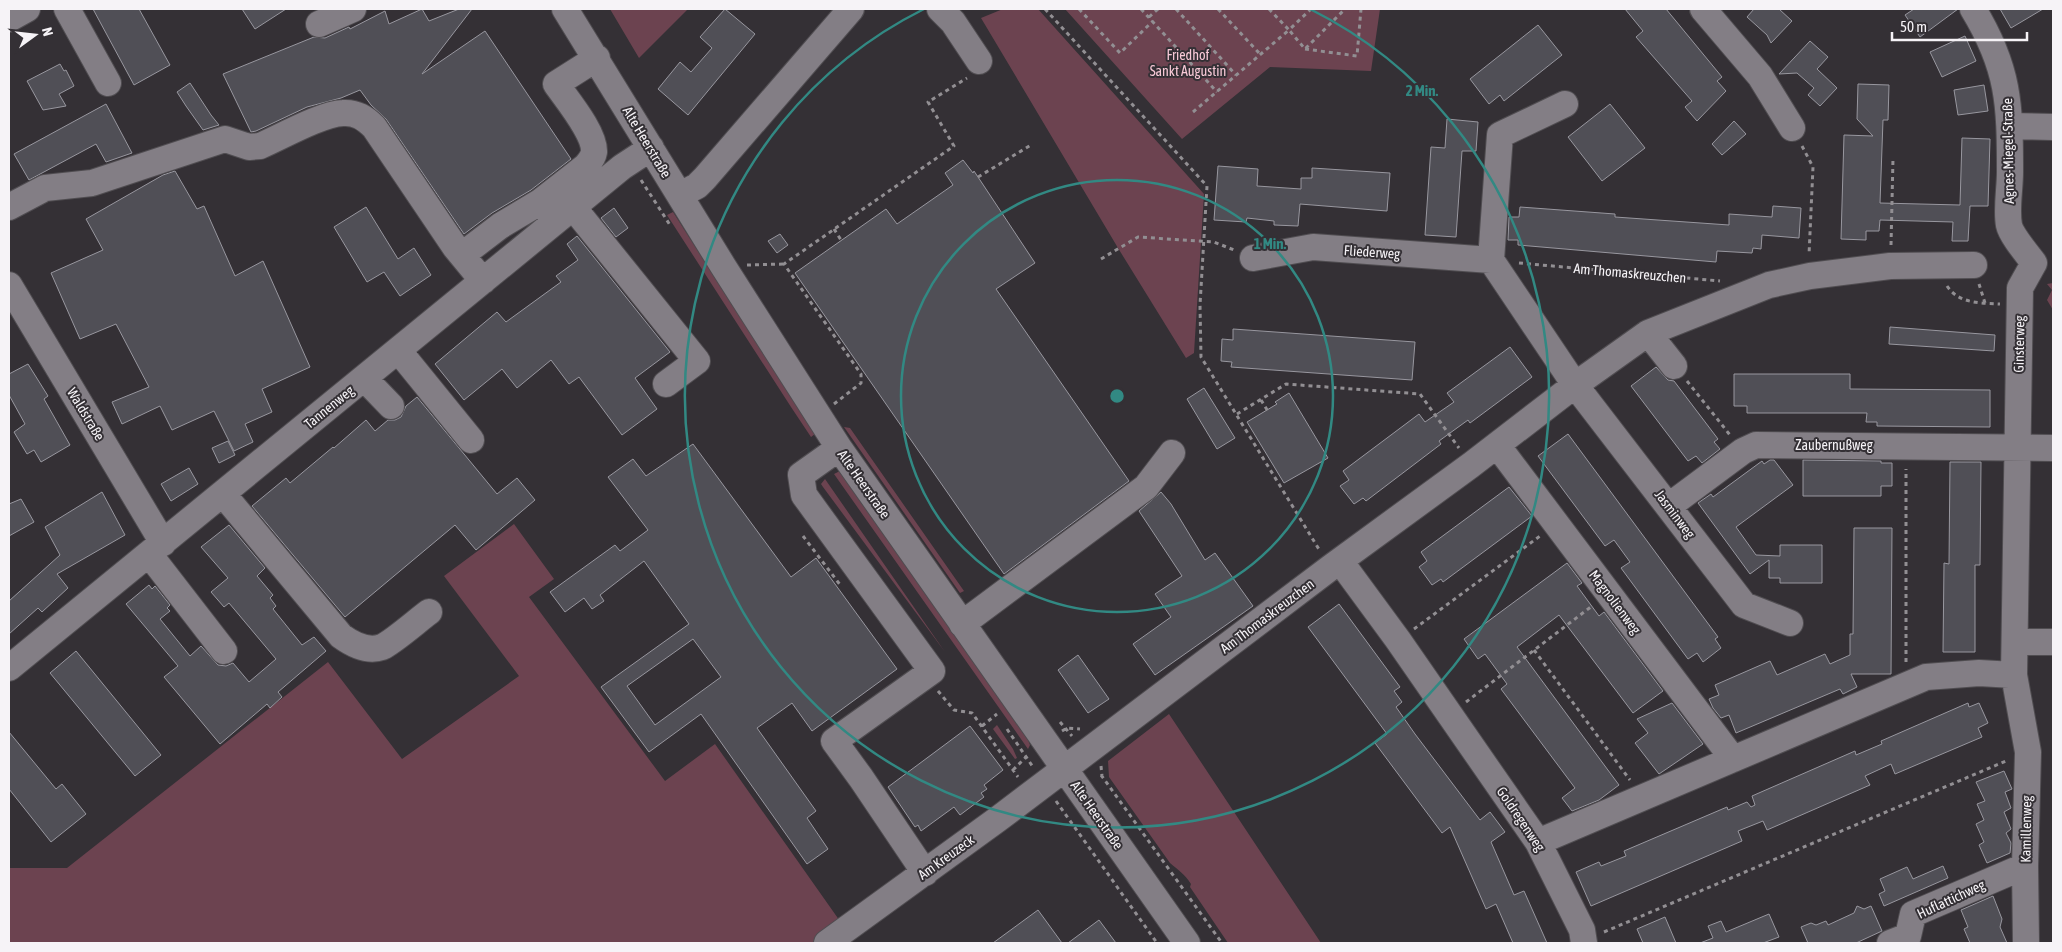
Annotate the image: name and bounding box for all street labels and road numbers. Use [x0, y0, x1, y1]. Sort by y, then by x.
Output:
street label: Agnes-Miegel-Straße [1999, 98, 2017, 204]
street label: Alte Heerstraße [620, 104, 674, 180]
street label: Fliederweg [1343, 242, 1401, 262]
street label: Am Thomaskreuzchen [1573, 260, 1687, 286]
street label: Ginsterweg [2011, 315, 2027, 373]
street label: Tannenweg [301, 382, 357, 432]
street label: Waldstraße [64, 385, 108, 443]
street label: Zaubernußweg [1795, 437, 1873, 453]
street label: Alte Heerstraße [835, 447, 893, 521]
street label: Jasminweg [1652, 487, 1698, 541]
street label: Magnolienweg [1586, 567, 1644, 637]
street label: Am Thomaskreuzchen [1217, 576, 1317, 656]
street label: Alte Heerstraße [1068, 778, 1126, 852]
street label: Goldregenweg [1494, 784, 1548, 854]
street label: Kamillenweg [2017, 795, 2035, 863]
street label: Am Kreuzeck [915, 831, 977, 883]
street label: Huflattichweg [1915, 876, 1987, 922]

